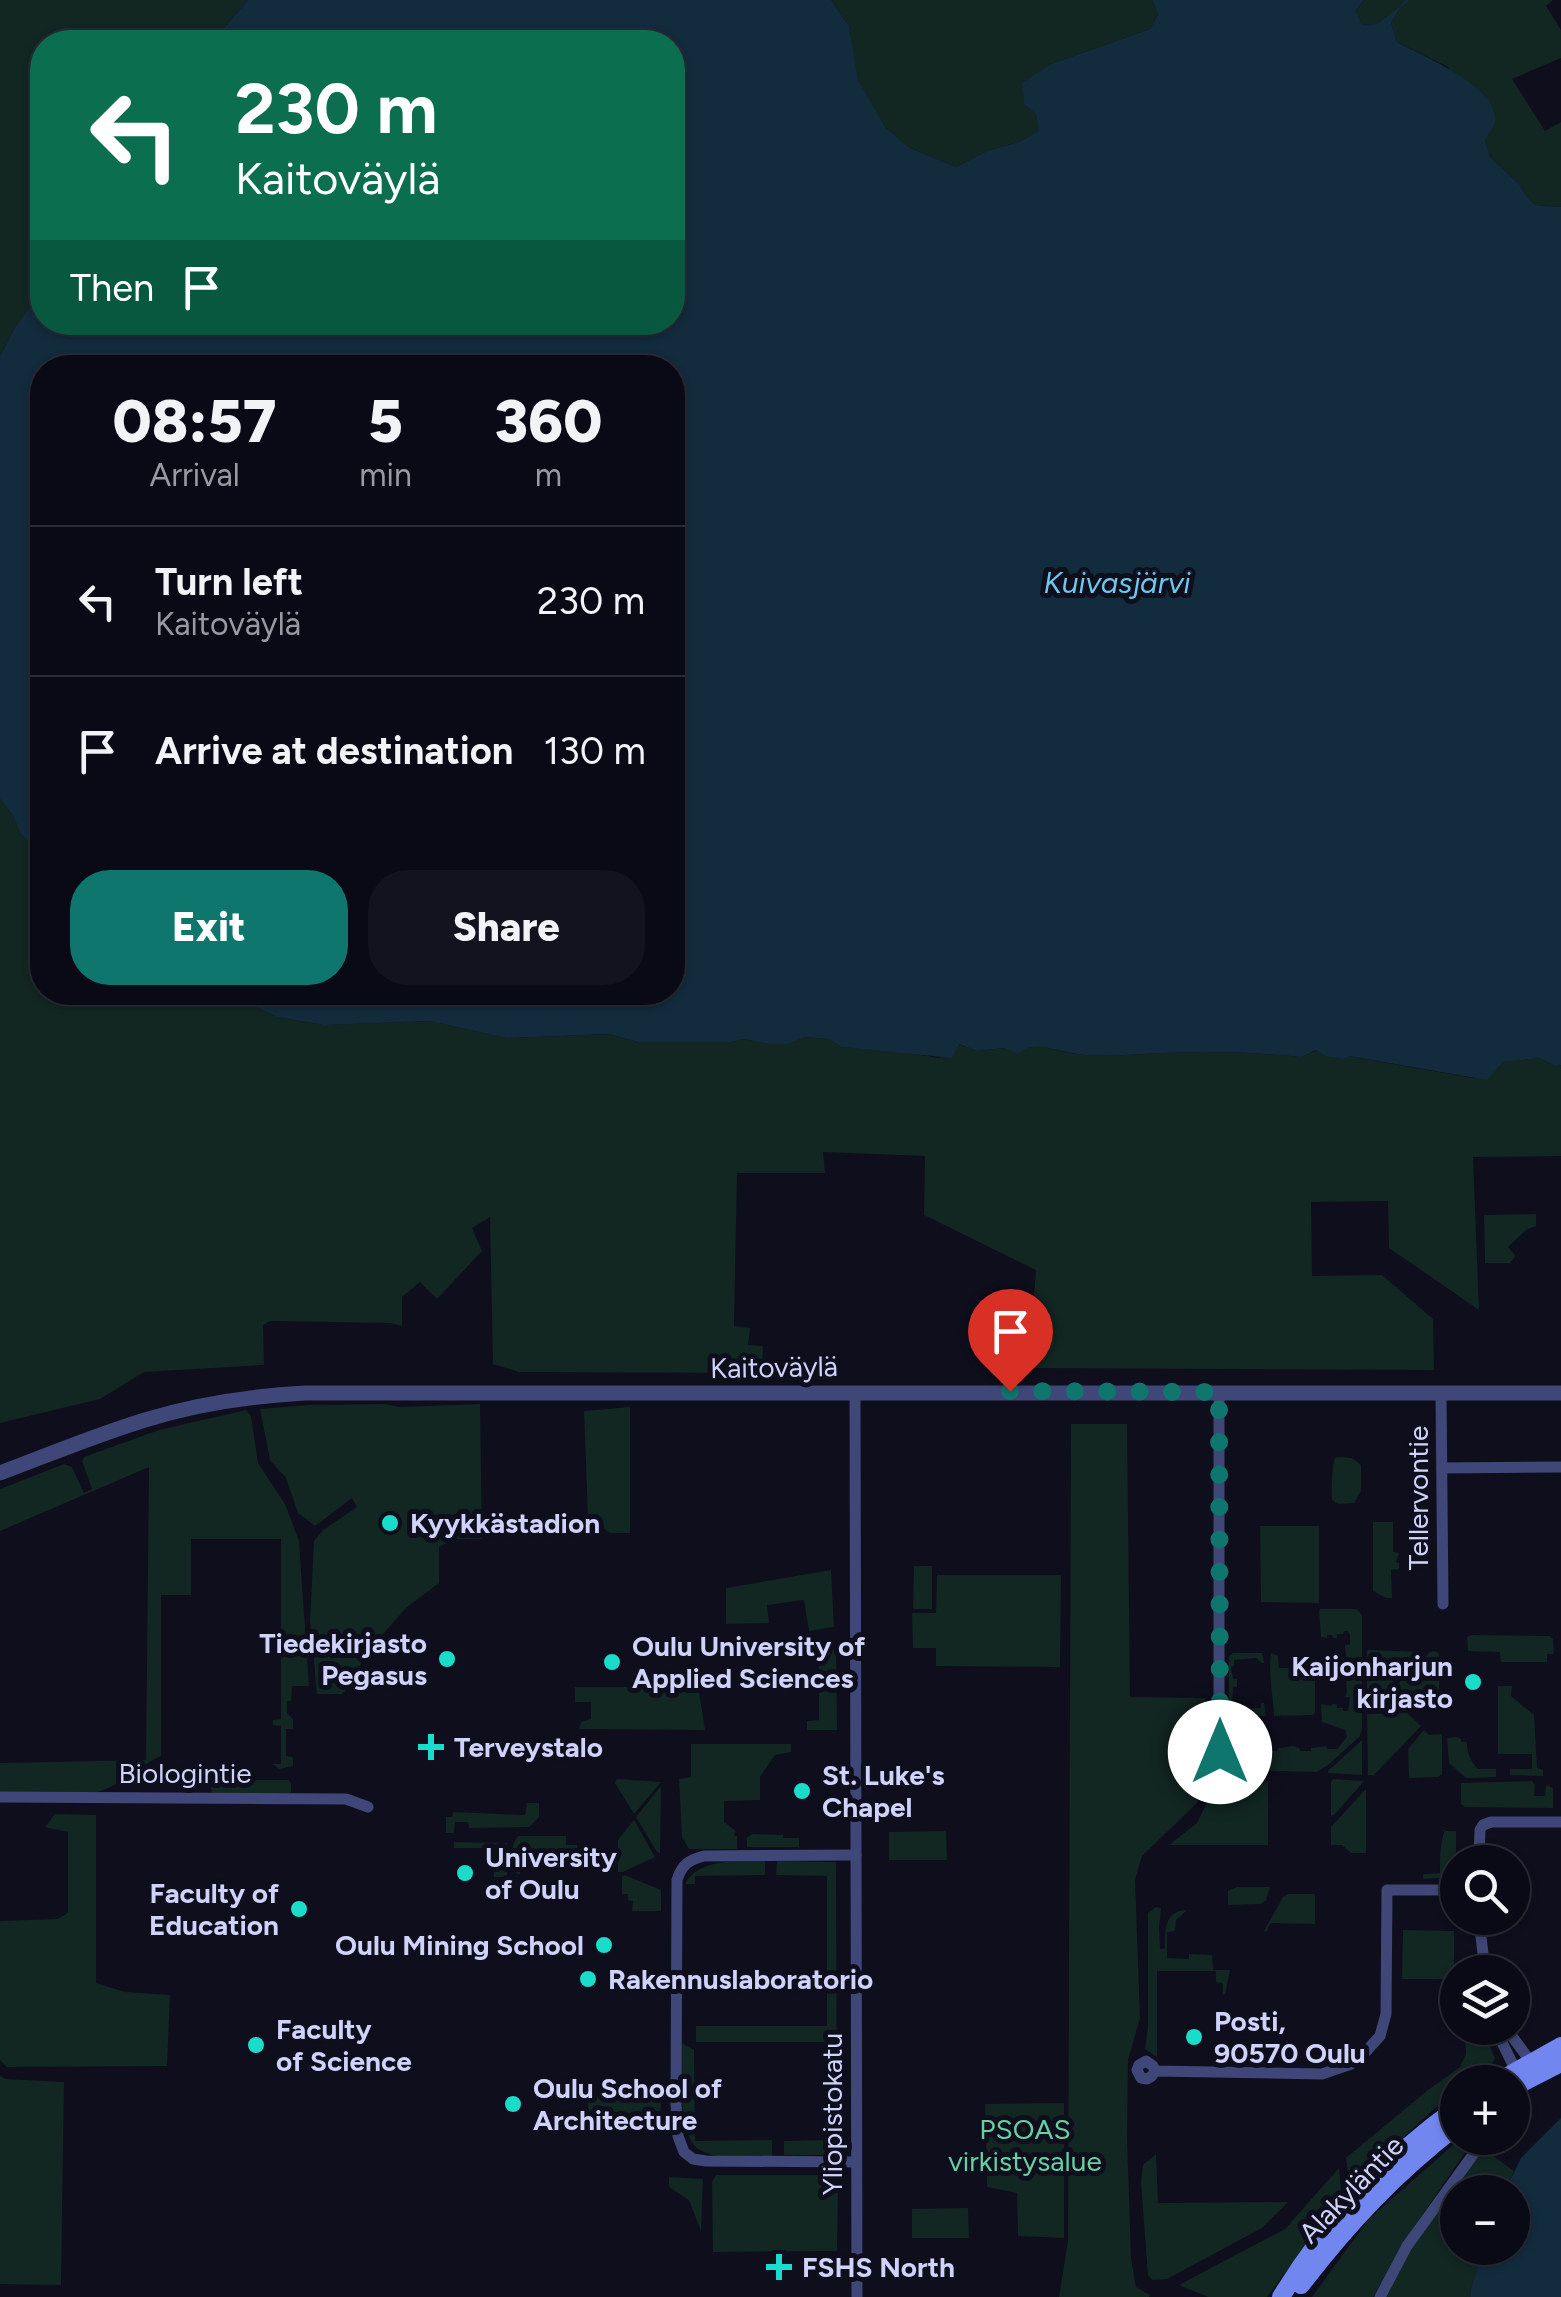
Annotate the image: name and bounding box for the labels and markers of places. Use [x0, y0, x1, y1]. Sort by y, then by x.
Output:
pin [968, 1289, 1053, 1392]
place label: Kyykkästadion [410, 1506, 600, 1540]
marker: Kyykkästadion [379, 1512, 401, 1534]
place label: Tiedekirjasto Pegasus [259, 1626, 427, 1692]
place label: Oulu University of Applied Sciences [632, 1629, 866, 1695]
marker: Tiedekirjasto Pegasus [436, 1648, 458, 1670]
place label: Kaijonharjun kirjasto [1291, 1649, 1453, 1715]
marker: Oulu University of Applied Sciences [601, 1651, 623, 1673]
marker: Kaijonharjun kirjasto [1462, 1671, 1484, 1693]
place label: Terveystalo [454, 1730, 603, 1764]
marker: Terveystalo [418, 1734, 444, 1760]
place label: St. Luke's Chapel [822, 1758, 945, 1824]
marker: St. Luke's Chapel [791, 1780, 813, 1802]
place label: University of Oulu [485, 1840, 618, 1906]
marker: University of Oulu [454, 1862, 476, 1884]
place label: Faculty of Education [149, 1876, 280, 1942]
marker: Faculty of Education [288, 1898, 310, 1920]
place label: Oulu Mining School [335, 1928, 584, 1962]
marker: Oulu Mining School [593, 1934, 615, 1956]
place label: Rakennuslaboratorio [608, 1962, 873, 1996]
marker: Rakennuslaboratorio [577, 1968, 599, 1990]
place label: Posti, 90570 Oulu [1214, 2004, 1366, 2070]
place label: Faculty of Science [276, 2012, 412, 2078]
marker: Posti, 90570 Oulu [1183, 2026, 1205, 2048]
marker: Faculty of Science [245, 2034, 267, 2056]
place label: Oulu School of Architecture [533, 2071, 723, 2137]
marker: Oulu School of Architecture [502, 2093, 524, 2115]
place label: FSHS North [802, 2250, 955, 2284]
marker: FSHS North [766, 2254, 792, 2280]

